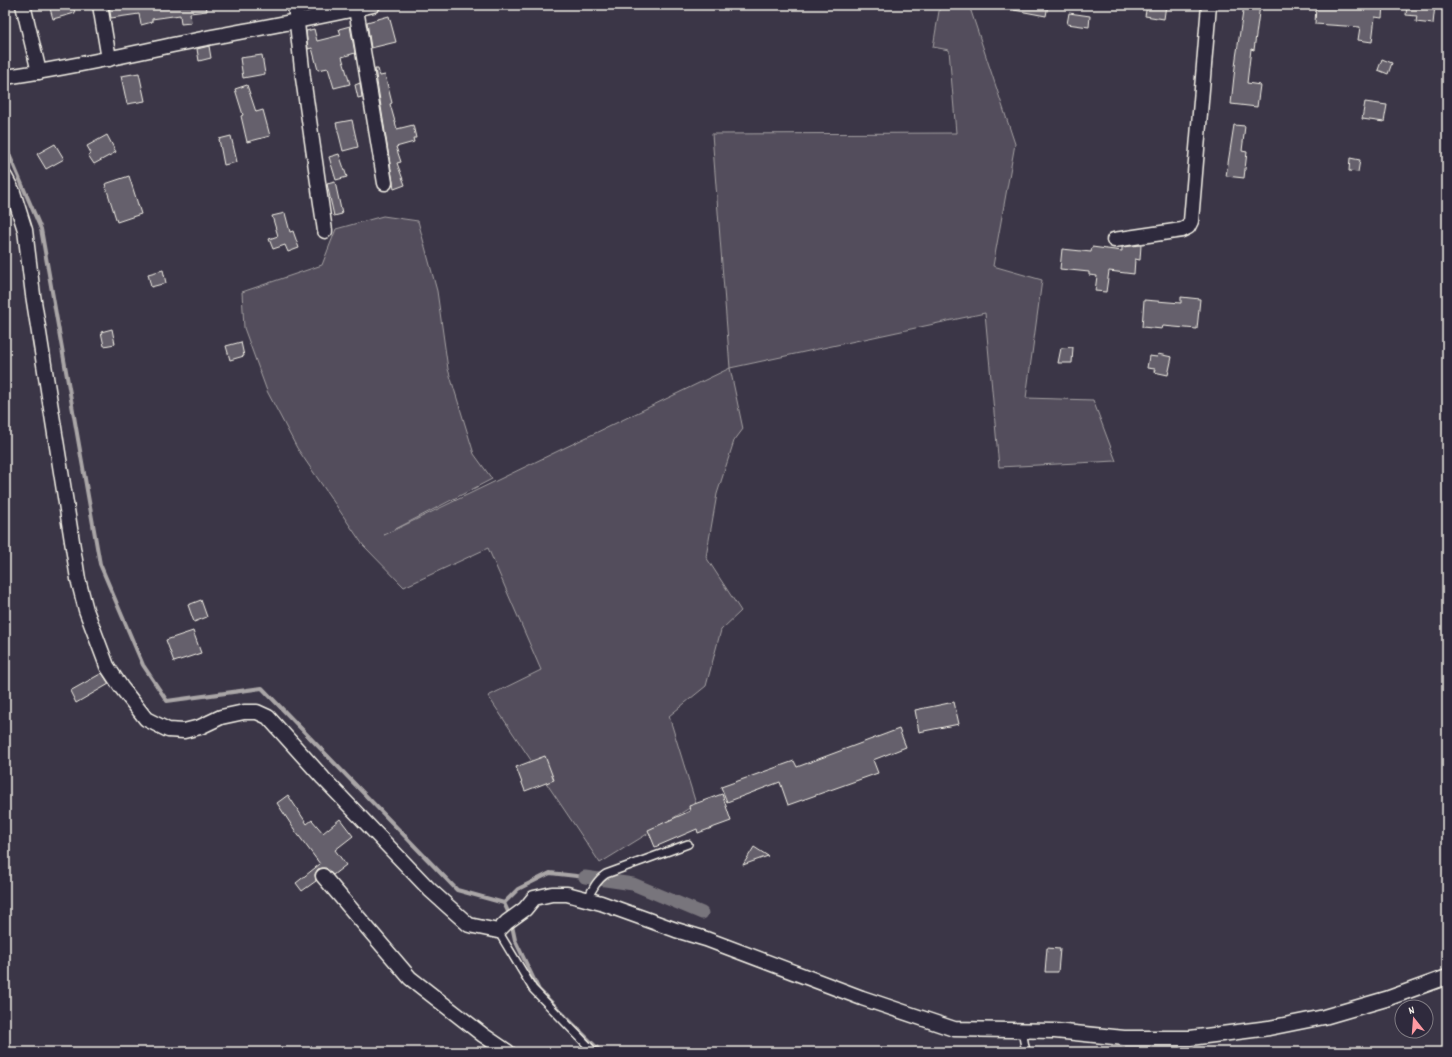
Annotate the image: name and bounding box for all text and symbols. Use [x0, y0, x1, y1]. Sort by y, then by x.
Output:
north arrow [1394, 999, 1434, 1039]
text: N [1407, 1003, 1417, 1020]

